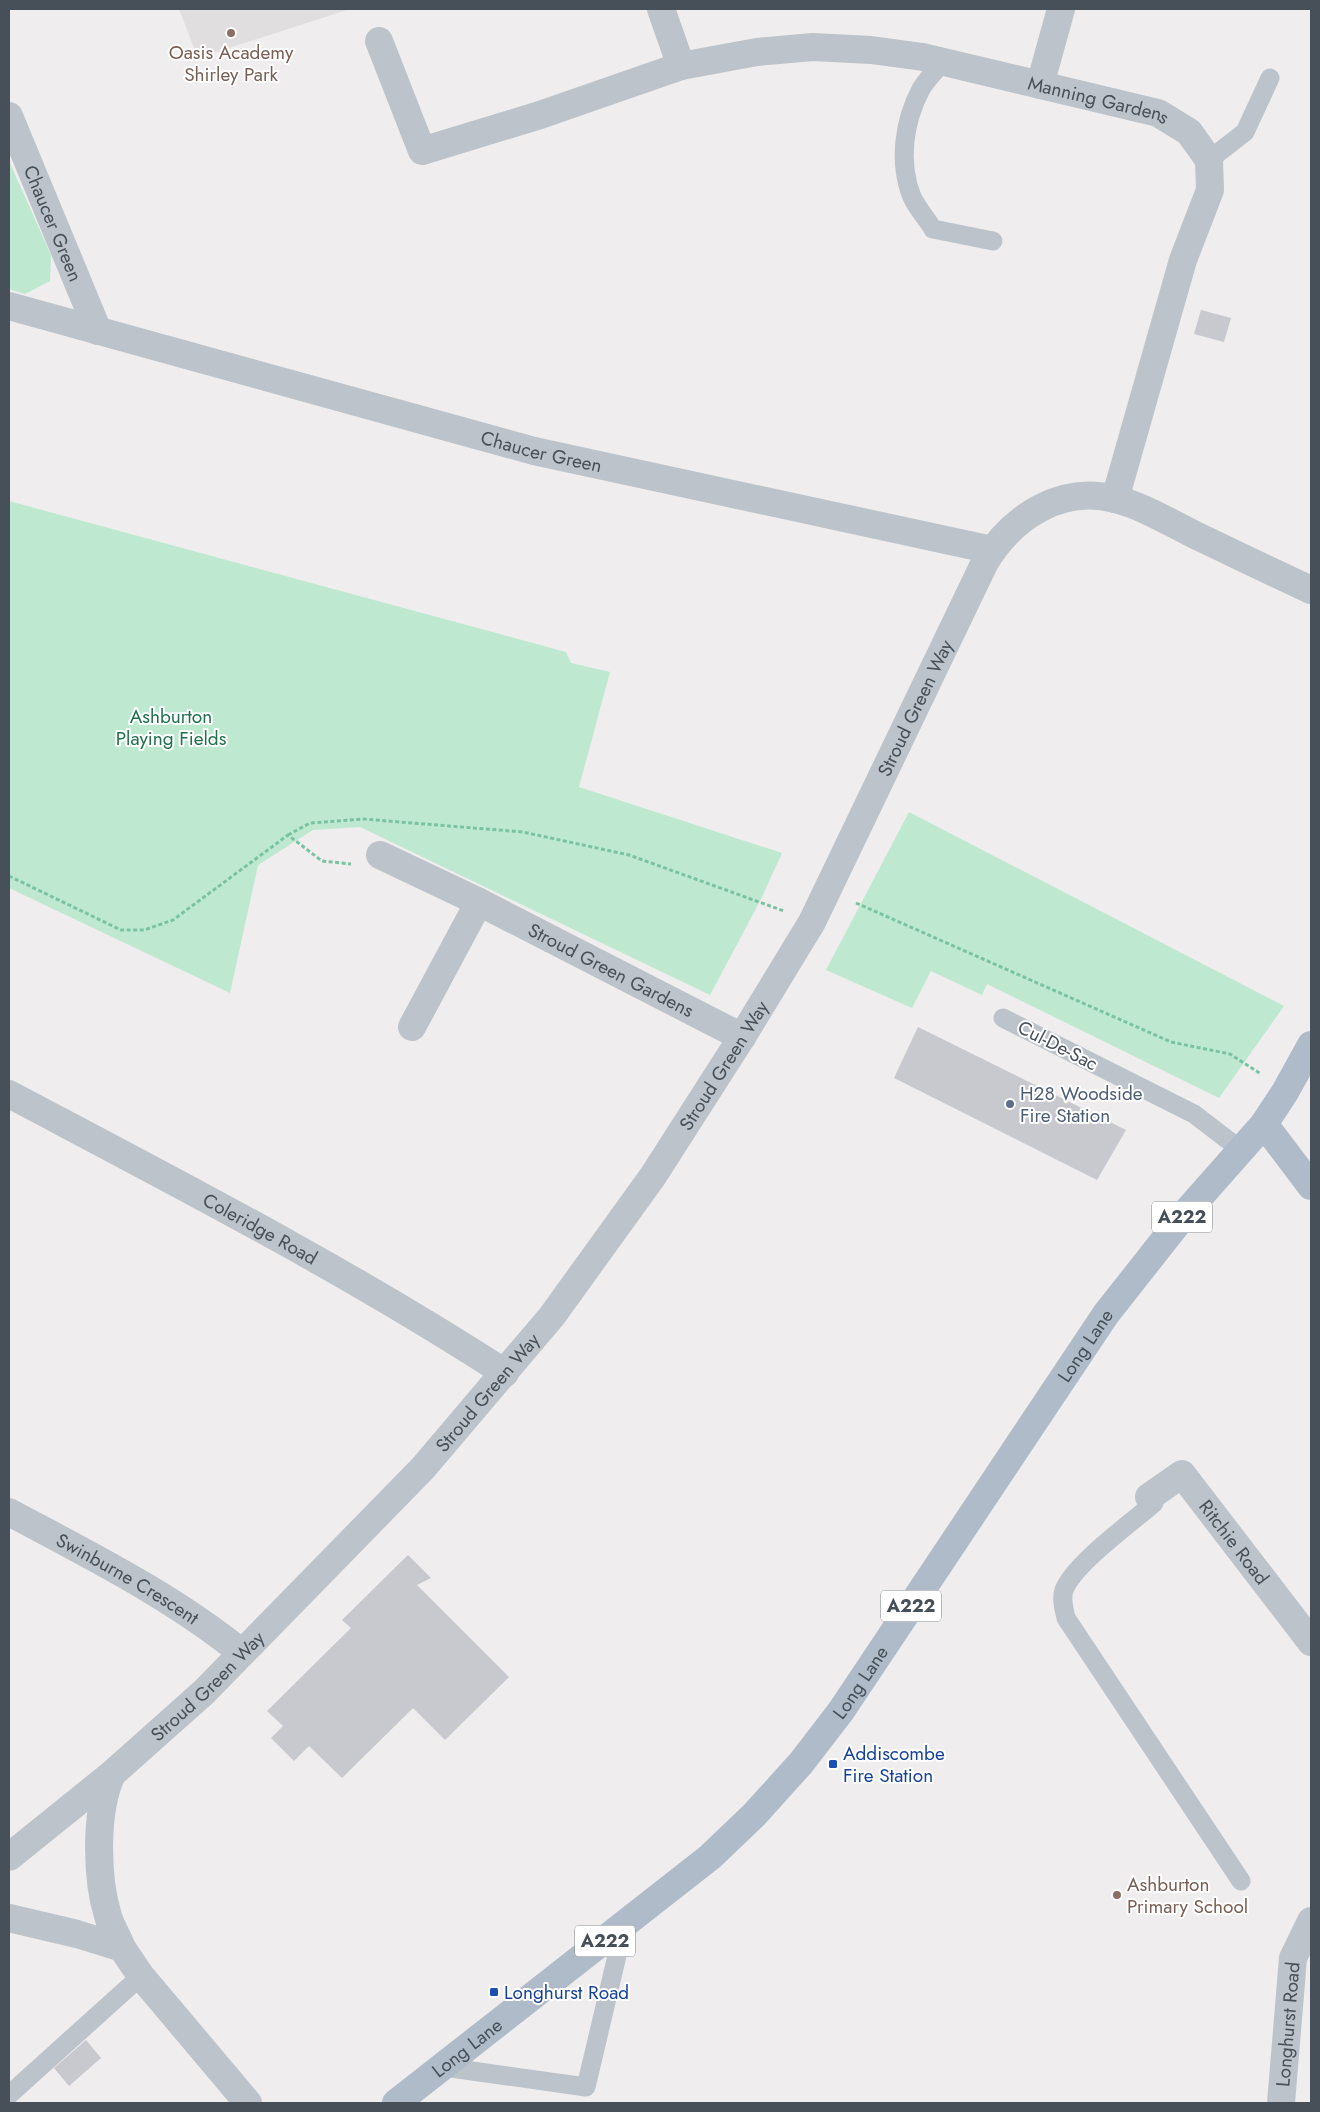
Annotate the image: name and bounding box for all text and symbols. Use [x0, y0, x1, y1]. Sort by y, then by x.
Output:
marker: Oasis Academy Shirley Park [225, 27, 237, 39]
place label: Oasis Academy Shirley Park [169, 39, 294, 88]
street label: Manning Gardens [1025, 69, 1175, 131]
street label: Chaucer Green [17, 161, 89, 286]
street label: Chaucer Green [478, 424, 604, 479]
street label: Stroud Green Way [871, 635, 960, 781]
park label: Ashburton Playing Fields [116, 703, 227, 752]
street label: Stroud Green Gardens [523, 916, 699, 1024]
street label: Stroud Green Way [673, 995, 775, 1136]
street label: Cul-De-Sac [1013, 1014, 1103, 1077]
place label: H28 Woodside Fire Station [1020, 1080, 1143, 1129]
marker: H28 Woodside Fire Station [1004, 1098, 1016, 1110]
street label: Coleridge Road [198, 1186, 322, 1271]
road number: A222 [1152, 1202, 1212, 1232]
street label: Long Lane [1051, 1304, 1120, 1388]
street label: Stroud Green Way [429, 1327, 546, 1458]
street label: Ritchie Road [1192, 1494, 1275, 1590]
street label: Swinburne Crescent [51, 1527, 205, 1631]
road number: A222 [881, 1590, 941, 1622]
street label: Stroud Green Way [145, 1625, 271, 1748]
street label: Long Lane [826, 1640, 895, 1725]
place label: Addiscombe Fire Station [843, 1740, 945, 1789]
marker: Addiscombe Fire Station [827, 1758, 839, 1770]
place label: Ashburton Primary School [1127, 1871, 1248, 1920]
marker: Ashburton Primary School [1111, 1889, 1123, 1901]
road number: A222 [575, 1925, 635, 1956]
street label: Longhurst Road [1269, 1961, 1307, 2088]
place label: Longhurst Road [504, 1979, 629, 2006]
marker: Longhurst Road [488, 1986, 500, 1998]
street label: Long Lane [426, 2012, 508, 2084]

